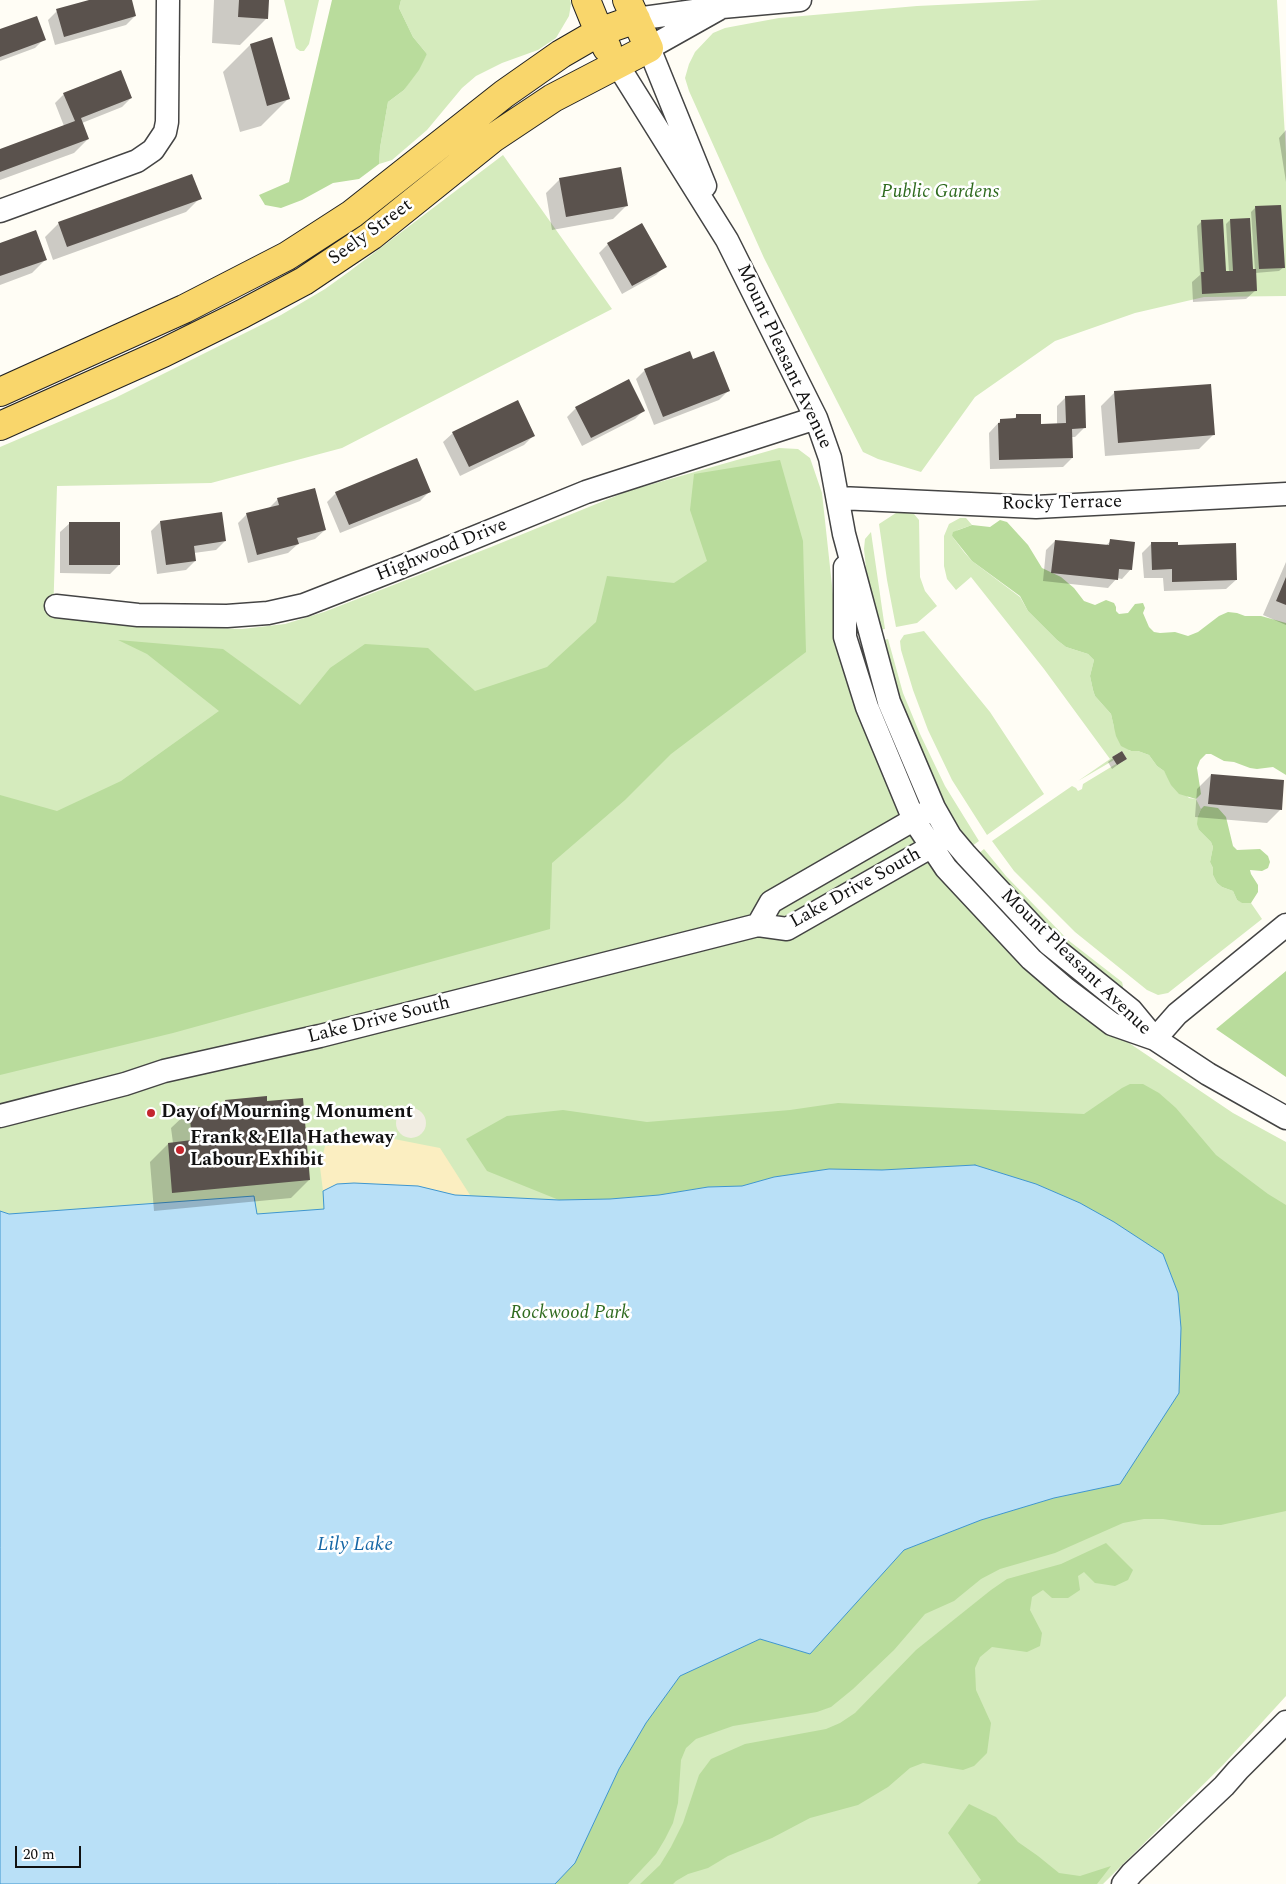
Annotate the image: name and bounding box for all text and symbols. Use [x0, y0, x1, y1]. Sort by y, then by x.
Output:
park label: Public Gardens [881, 182, 999, 204]
street label: Seely Street [325, 195, 417, 271]
street label: Mount Pleasant Avenue [730, 261, 836, 453]
street label: Rocky Terrace [1002, 492, 1122, 516]
street label: Highwood Drive [373, 514, 511, 588]
street label: Lake Drive South [787, 844, 925, 934]
street label: Mount Pleasant Avenue [995, 885, 1155, 1041]
street label: Lake Drive South [305, 992, 453, 1050]
place label: Day of Mourning Monument [161, 1102, 413, 1124]
marker: Day of Mourning Monument [145, 1107, 157, 1119]
place label: Frank & Ella Hatheway Labour Exhibit [190, 1128, 394, 1172]
marker: Frank & Ella Hatheway Labour Exhibit [174, 1144, 186, 1156]
park label: Rockwood Park [510, 1303, 630, 1325]
water label: Lily Lake [317, 1534, 393, 1558]
scale bar [18, 1836, 84, 1868]
text: 20 m [23, 1843, 55, 1866]

